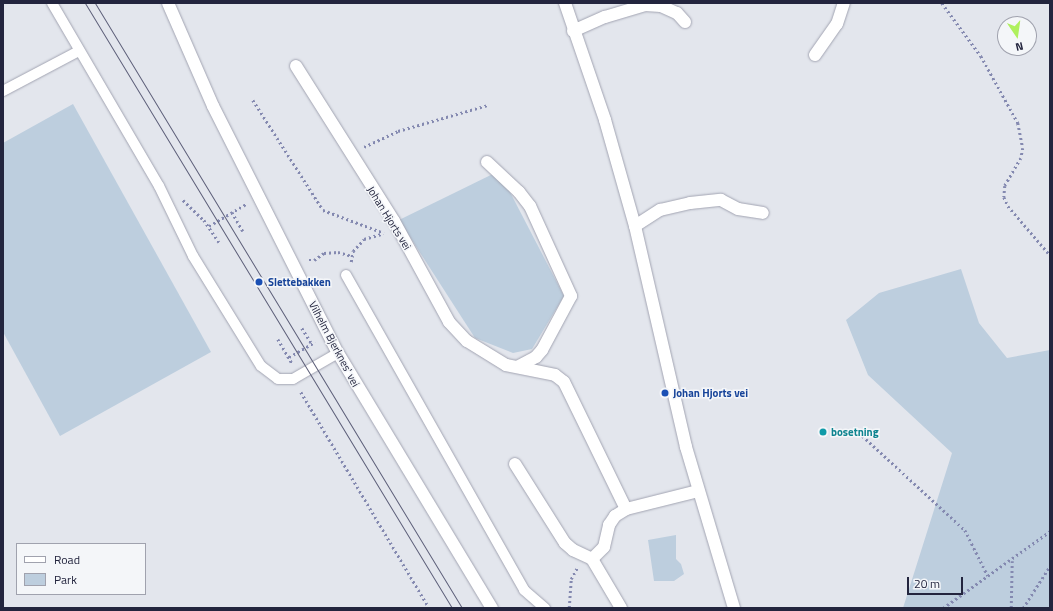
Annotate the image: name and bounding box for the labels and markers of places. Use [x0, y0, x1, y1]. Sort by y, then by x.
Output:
place label: Slettebakken [268, 275, 331, 289]
marker: Slettebakken [253, 276, 265, 288]
place label: Johan Hjorts vei [673, 386, 748, 400]
marker: Johan Hjorts vei [660, 388, 670, 398]
place label: bosetning [831, 425, 879, 439]
marker: bosetning [818, 427, 828, 437]

